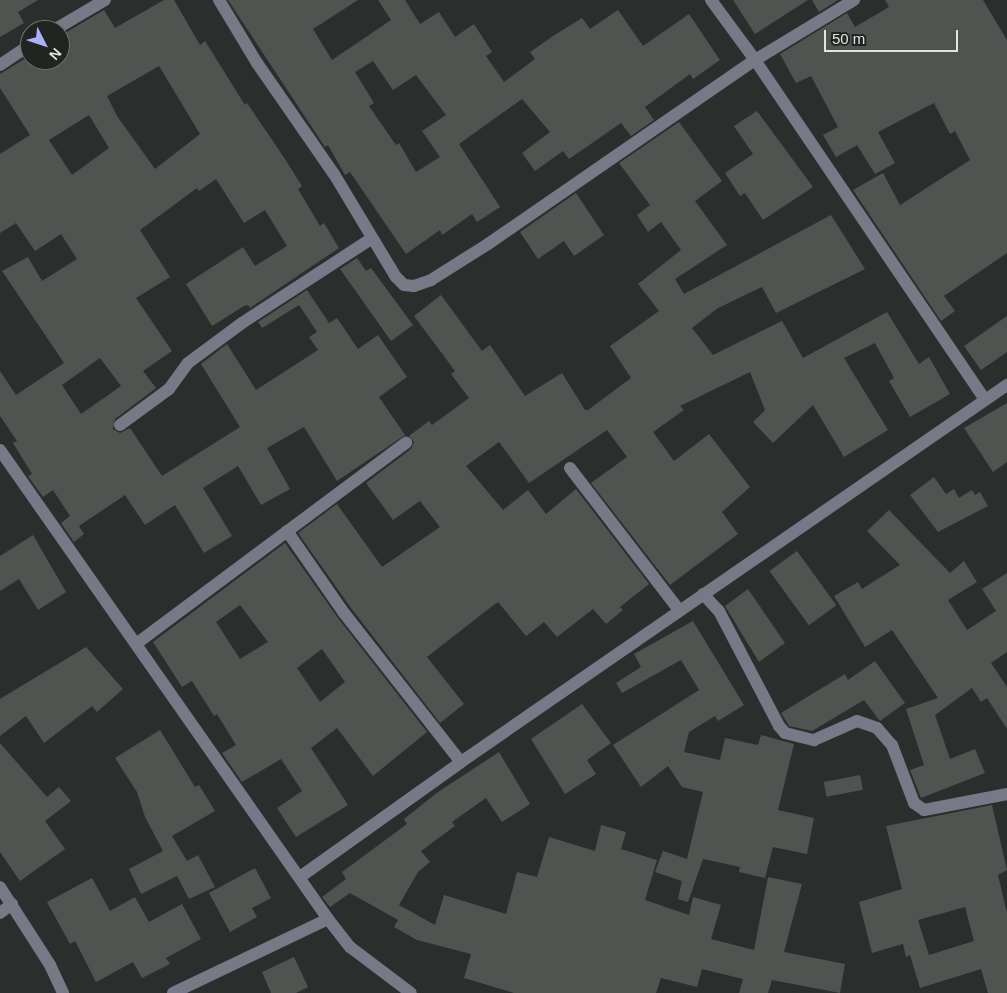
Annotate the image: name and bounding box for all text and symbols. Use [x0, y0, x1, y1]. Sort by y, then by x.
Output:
north arrow [20, 20, 70, 70]
scale bar [827, 20, 961, 52]
text: 50 m [832, 30, 865, 47]
text: N [46, 45, 65, 63]

